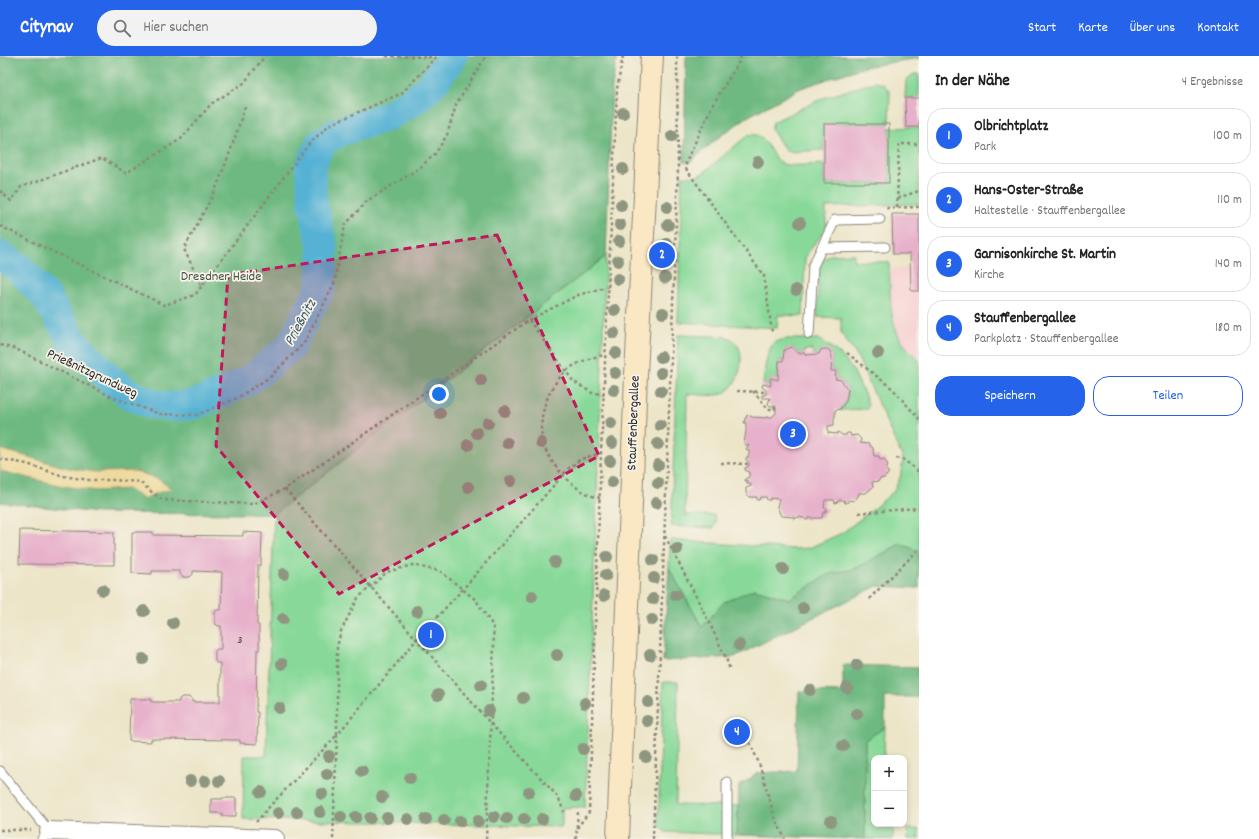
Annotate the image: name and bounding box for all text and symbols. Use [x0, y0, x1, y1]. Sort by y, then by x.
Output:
search box [97, 10, 377, 46]
text: Citynav [20, 15, 73, 42]
icon: search [111, 17, 133, 39]
text: Hier suchen [143, 17, 208, 39]
text: Start [1028, 18, 1056, 38]
text: Karte [1078, 18, 1108, 38]
text: Über uns [1130, 18, 1175, 38]
text: Kontakt [1197, 18, 1239, 38]
text: In der Nähe [935, 70, 1010, 94]
text: 4 Ergebnisse [1182, 73, 1243, 92]
text: Olbrichtplatz [974, 116, 1048, 138]
text: 1 [948, 127, 950, 146]
text: 100 m [1213, 127, 1242, 146]
text: Park [974, 138, 996, 157]
text: Hans-Oster-Straße [974, 180, 1083, 202]
text: 2 [946, 191, 952, 210]
text: 110 m [1217, 191, 1242, 210]
text: Haltestelle · Stauffenbergallee [974, 202, 1126, 221]
pin: 2 [649, 240, 675, 270]
text: Garnisonkirche St. Martin [974, 244, 1116, 266]
text: 3 [946, 255, 952, 274]
text: 140 m [1215, 255, 1242, 274]
text: Kirche [974, 266, 1004, 285]
park label: Dresdner Heide [181, 267, 261, 287]
water label: Prießnitz [279, 295, 323, 350]
text: Stauffenbergallee [974, 308, 1076, 330]
text: 4 [946, 319, 952, 338]
text: 180 m [1215, 319, 1242, 338]
text: Parkplatz · Stauffenbergallee [974, 330, 1118, 349]
street label: Prießnitzgrundweg [43, 344, 141, 404]
street label: Stauffenbergallee [622, 375, 646, 471]
button: Speichern [935, 376, 1085, 416]
button: Teilen [1093, 376, 1243, 416]
your location [429, 384, 449, 404]
pin: 3 [780, 419, 806, 449]
pin: 1 [418, 620, 444, 650]
house number: 3 [237, 632, 243, 649]
pin: 4 [724, 717, 750, 747]
map controls [871, 755, 907, 827]
button: + [871, 755, 907, 791]
button: − [871, 791, 907, 827]

